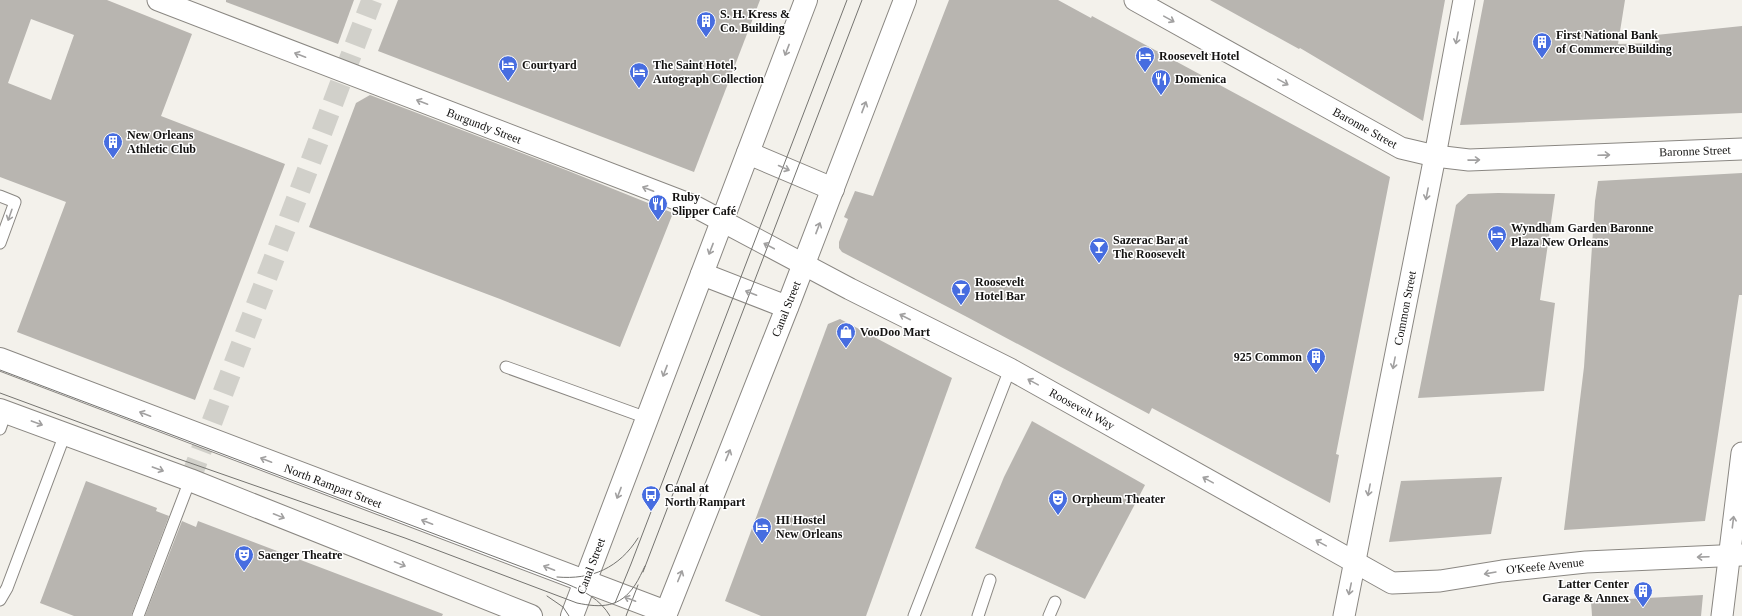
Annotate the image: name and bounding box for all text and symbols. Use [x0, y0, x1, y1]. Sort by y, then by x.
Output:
place label: S. H. Kress & Co. Building [720, 7, 790, 35]
building icon: S. H. Kress & Co. Building [695, 10, 717, 38]
one-way arrow [1163, 16, 1175, 23]
place label: First National Bank of Commerce Building [1556, 28, 1672, 56]
one-way arrow [1453, 31, 1461, 44]
building icon: First National Bank of Commerce Building [1531, 31, 1553, 59]
one-way arrow [783, 43, 791, 55]
hotel icon: Roosevelt Hotel [1134, 45, 1156, 73]
place label: Roosevelt Hotel [1159, 49, 1240, 63]
one-way arrow [295, 51, 307, 59]
hotel icon: Courtyard [497, 54, 519, 82]
place label: Courtyard [522, 58, 577, 72]
place label: The Saint Hotel, Autograph Collection [653, 58, 764, 86]
hotel icon: The Saint Hotel, Autograph Collection [628, 61, 650, 89]
restaurant icon: Domenica [1150, 68, 1172, 96]
place label: Domenica [1175, 72, 1226, 86]
one-way arrow [1277, 79, 1289, 87]
one-way arrow [416, 98, 428, 106]
one-way arrow [861, 101, 869, 113]
street label: Burgundy Street [445, 105, 524, 147]
street label: Baronne Street [1330, 105, 1400, 152]
place label: New Orleans Athletic Club [127, 128, 196, 156]
building icon: New Orleans Athletic Club [102, 131, 124, 159]
street label: Baronne Street [1659, 143, 1732, 159]
one-way arrow [1597, 151, 1610, 158]
one-way arrow [1467, 156, 1480, 164]
one-way arrow [778, 165, 790, 172]
one-way arrow [642, 184, 654, 192]
one-way arrow [1423, 187, 1431, 200]
place label: Ruby Slipper Café [672, 190, 737, 218]
restaurant icon: Ruby Slipper Café [647, 193, 669, 221]
one-way arrow [6, 208, 13, 221]
place label: Wyndham Garden Baronne Plaza New Orleans [1511, 221, 1654, 249]
one-way arrow [814, 222, 822, 234]
hotel icon: Wyndham Garden Baronne Plaza New Orleans [1486, 224, 1508, 252]
place label: Sazerac Bar at The Roosevelt [1113, 233, 1188, 261]
bar icon: Sazerac Bar at The Roosevelt [1088, 236, 1110, 264]
one-way arrow [764, 242, 776, 249]
one-way arrow [707, 243, 715, 255]
street label: Common Street [1391, 269, 1419, 346]
place label: Roosevelt Hotel Bar [975, 275, 1026, 303]
street label: Canal Street [768, 278, 804, 339]
bar icon: Roosevelt Hotel Bar [950, 278, 972, 306]
one-way arrow [745, 288, 757, 296]
one-way arrow [899, 312, 911, 320]
shop icon: VooDoo Mart [835, 321, 857, 349]
place label: VooDoo Mart [860, 325, 930, 339]
building icon: 925 Common [1305, 346, 1327, 374]
place label: 925 Common [1234, 350, 1302, 364]
one-way arrow [1390, 356, 1398, 369]
one-way arrow [661, 364, 668, 377]
one-way arrow [1027, 378, 1039, 386]
street label: Roosevelt Way [1047, 385, 1117, 433]
one-way arrow [139, 409, 151, 417]
one-way arrow [30, 420, 42, 428]
one-way arrow [725, 450, 733, 462]
one-way arrow [261, 456, 273, 464]
street label: North Rampart Street [282, 461, 384, 511]
one-way arrow [152, 465, 164, 473]
one-way arrow [1202, 475, 1214, 483]
place label: Canal at North Rampart [665, 481, 745, 509]
bus stop icon: Canal at North Rampart [640, 484, 662, 512]
one-way arrow [1365, 484, 1373, 497]
one-way arrow [614, 486, 622, 498]
theatre icon: Orpheum Theater [1047, 488, 1069, 516]
place label: Orpheum Theater [1072, 492, 1166, 506]
one-way arrow [273, 513, 285, 521]
place label: HI Hostel New Orleans [776, 513, 843, 541]
hotel icon: HI Hostel New Orleans [751, 516, 773, 544]
one-way arrow [1729, 516, 1737, 529]
one-way arrow [422, 517, 434, 525]
street label: Canal Street [574, 535, 608, 596]
one-way arrow [1316, 539, 1328, 546]
theatre icon: Saenger Theatre [233, 544, 255, 572]
place label: Saenger Theatre [258, 548, 343, 562]
one-way arrow [1697, 553, 1710, 560]
street label: O'Keefe Avenue [1505, 555, 1585, 577]
one-way arrow [394, 561, 406, 569]
one-way arrow [543, 563, 555, 571]
one-way arrow [1484, 569, 1497, 577]
one-way arrow [677, 571, 685, 583]
place label: Latter Center Garage & Annex [1542, 577, 1630, 605]
building icon: Latter Center Garage & Annex [1632, 580, 1654, 608]
one-way arrow [1345, 582, 1353, 595]
one-way arrow [624, 594, 636, 602]

